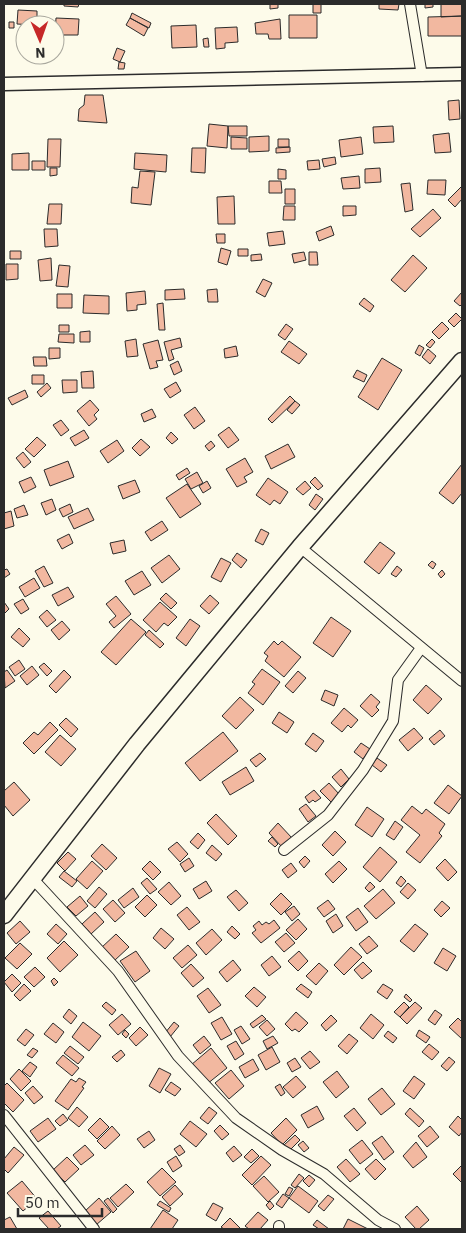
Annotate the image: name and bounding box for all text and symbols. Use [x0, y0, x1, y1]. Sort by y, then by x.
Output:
north arrow [15, 15, 65, 65]
text: N [35, 44, 46, 62]
scale bar [18, 1186, 101, 1218]
text: 50 m [25, 1193, 60, 1212]

